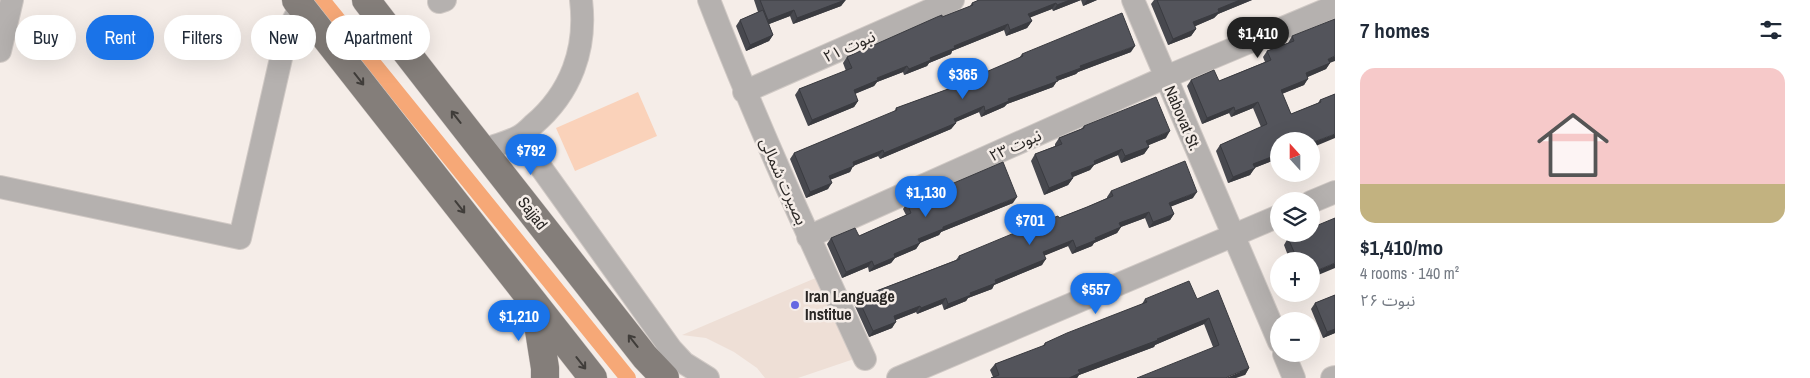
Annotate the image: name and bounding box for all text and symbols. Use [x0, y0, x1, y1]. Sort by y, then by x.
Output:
chip: Buy [15, 15, 76, 60]
chip: Rent [86, 15, 154, 60]
chip: Filters [164, 15, 241, 60]
chip: New [251, 15, 316, 60]
chip: Apartment [326, 15, 430, 60]
text: 7 homes [1360, 16, 1430, 45]
icon: filters [1757, 16, 1785, 44]
pin: $1,410 [1217, 17, 1299, 59]
text: $1,410 [1238, 22, 1278, 44]
street label: نبوت ۲۱ [819, 25, 879, 67]
pin: $365 [933, 58, 993, 100]
text: $365 [948, 63, 978, 85]
one-way arrow [353, 73, 364, 86]
street label: Nabovat St. [1159, 82, 1207, 154]
icon: home [1528, 100, 1618, 190]
one-way arrow [451, 111, 462, 124]
street label: نبوت ۲۳ [985, 124, 1045, 166]
north arrow [1270, 132, 1320, 182]
map controls [1270, 132, 1320, 362]
pin: $792 [501, 134, 561, 176]
street label: بصیرت شمالی [755, 134, 813, 228]
text: $792 [516, 139, 546, 161]
pin: $1,130 [885, 176, 967, 218]
text: $1,130 [906, 181, 946, 203]
street label: Sajjad [513, 192, 553, 234]
button: layers [1270, 192, 1320, 242]
one-way arrow [454, 200, 465, 213]
pin: $701 [1000, 204, 1060, 246]
text: $701 [1015, 209, 1045, 231]
text: $1,410/mo [1360, 233, 1443, 262]
button: + [1270, 252, 1320, 302]
text: 4 rooms · 140 m² [1360, 262, 1459, 284]
pin: $557 [1066, 272, 1126, 315]
text: $557 [1081, 278, 1111, 300]
place label: Iran Language Institue [805, 285, 895, 325]
text: نبوت ۲۶ [1360, 289, 1415, 311]
marker: Iran Language Institue [789, 299, 801, 311]
pin: $1,210 [478, 300, 560, 342]
text: $1,210 [499, 305, 539, 327]
button: − [1270, 312, 1320, 362]
one-way arrow [627, 335, 638, 348]
one-way arrow [576, 356, 586, 370]

